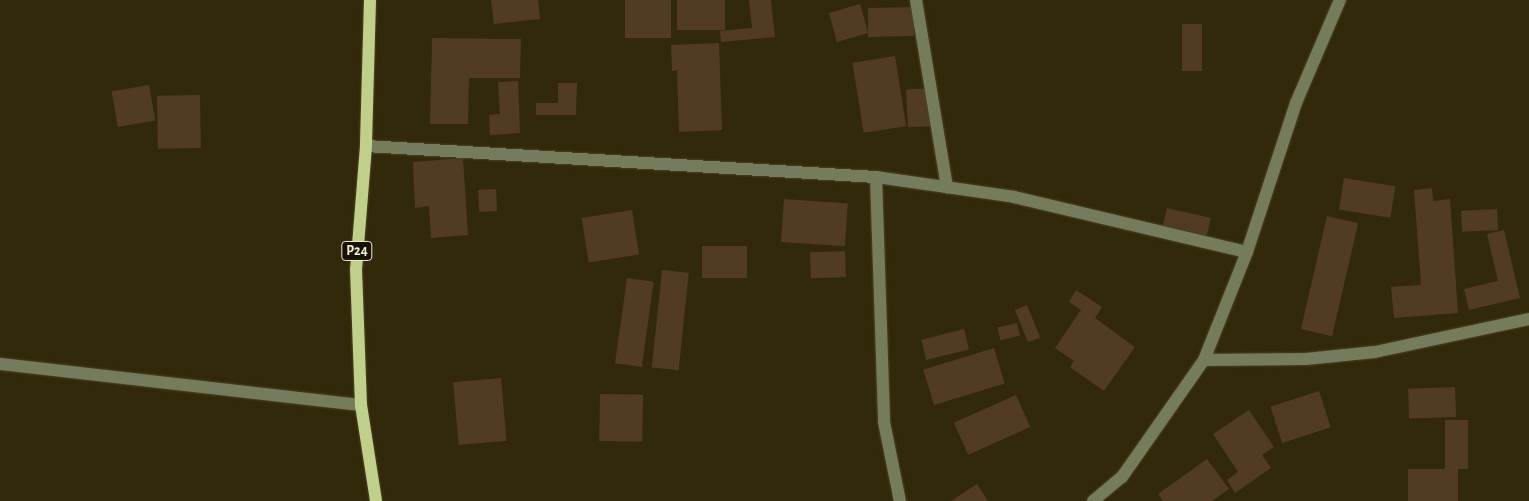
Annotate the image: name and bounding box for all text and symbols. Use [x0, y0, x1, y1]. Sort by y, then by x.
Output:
road number: P24 [341, 240, 373, 262]

